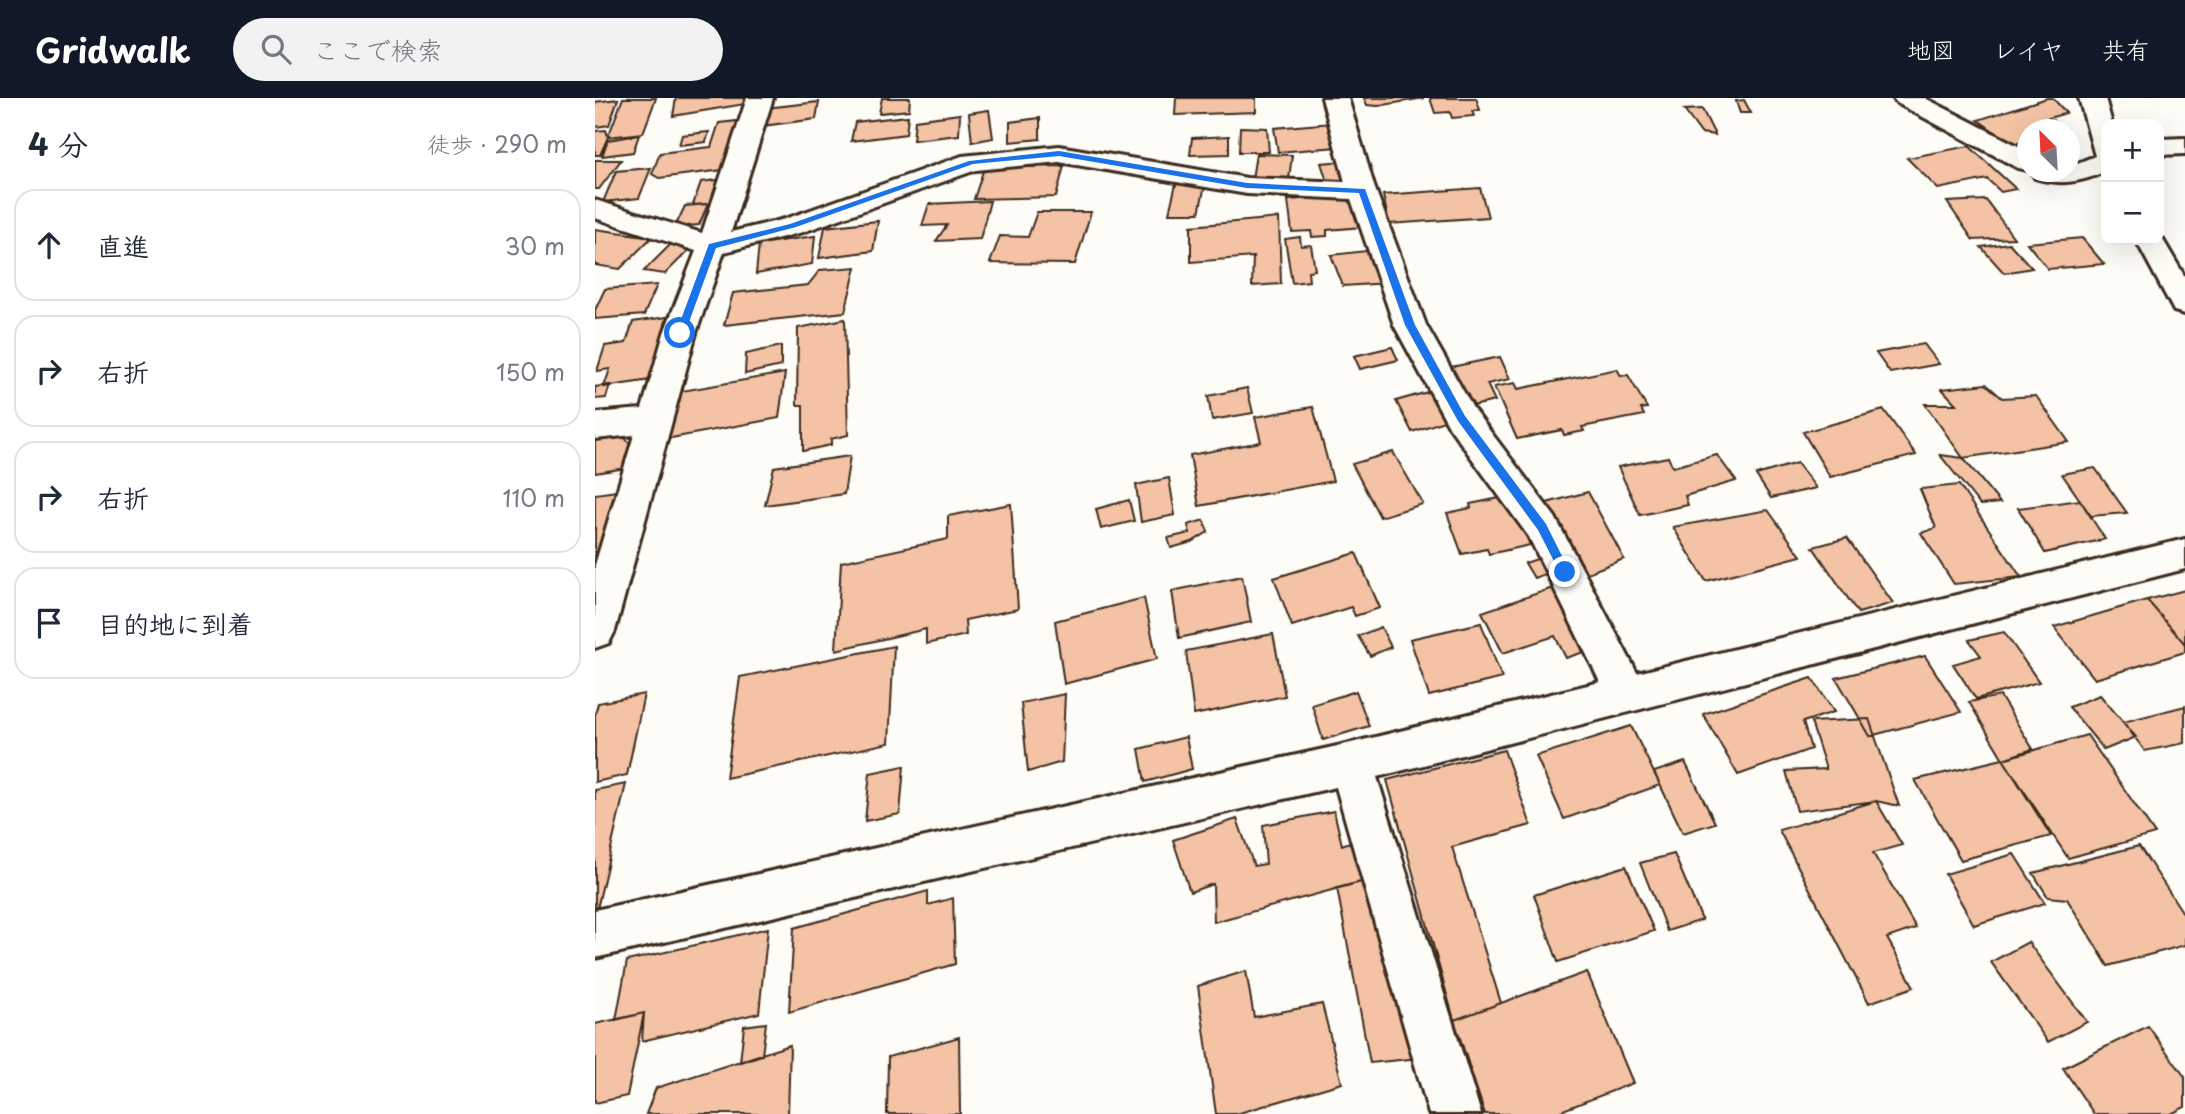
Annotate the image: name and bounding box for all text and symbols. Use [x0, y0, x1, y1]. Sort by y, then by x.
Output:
search box [233, 18, 723, 81]
text: Gridwalk [35, 24, 191, 74]
icon: search [257, 30, 295, 68]
text: ここで検索 [313, 30, 443, 69]
text: 地図 [1907, 31, 1955, 67]
text: レイヤ [1993, 31, 2064, 67]
text: 共有 [2102, 31, 2150, 67]
north arrow [2017, 119, 2080, 182]
map controls [2101, 119, 2164, 245]
button: + [2101, 119, 2164, 182]
text: 4 分 [28, 121, 88, 166]
text: 徒歩 · 290 m [427, 126, 567, 161]
button: − [2101, 182, 2164, 245]
icon: ahead [30, 226, 68, 264]
text: 直進 [97, 226, 149, 265]
text: 30 m [504, 228, 565, 263]
route start [664, 317, 695, 348]
icon: right [30, 352, 68, 390]
text: 右折 [97, 352, 149, 391]
text: 150 m [496, 354, 565, 389]
icon: right [30, 478, 68, 516]
text: 右折 [97, 478, 149, 517]
text: 110 m [503, 480, 565, 515]
route end [1549, 556, 1580, 587]
icon: arrive [30, 604, 68, 642]
text: 目的地に到着 [97, 604, 253, 643]

